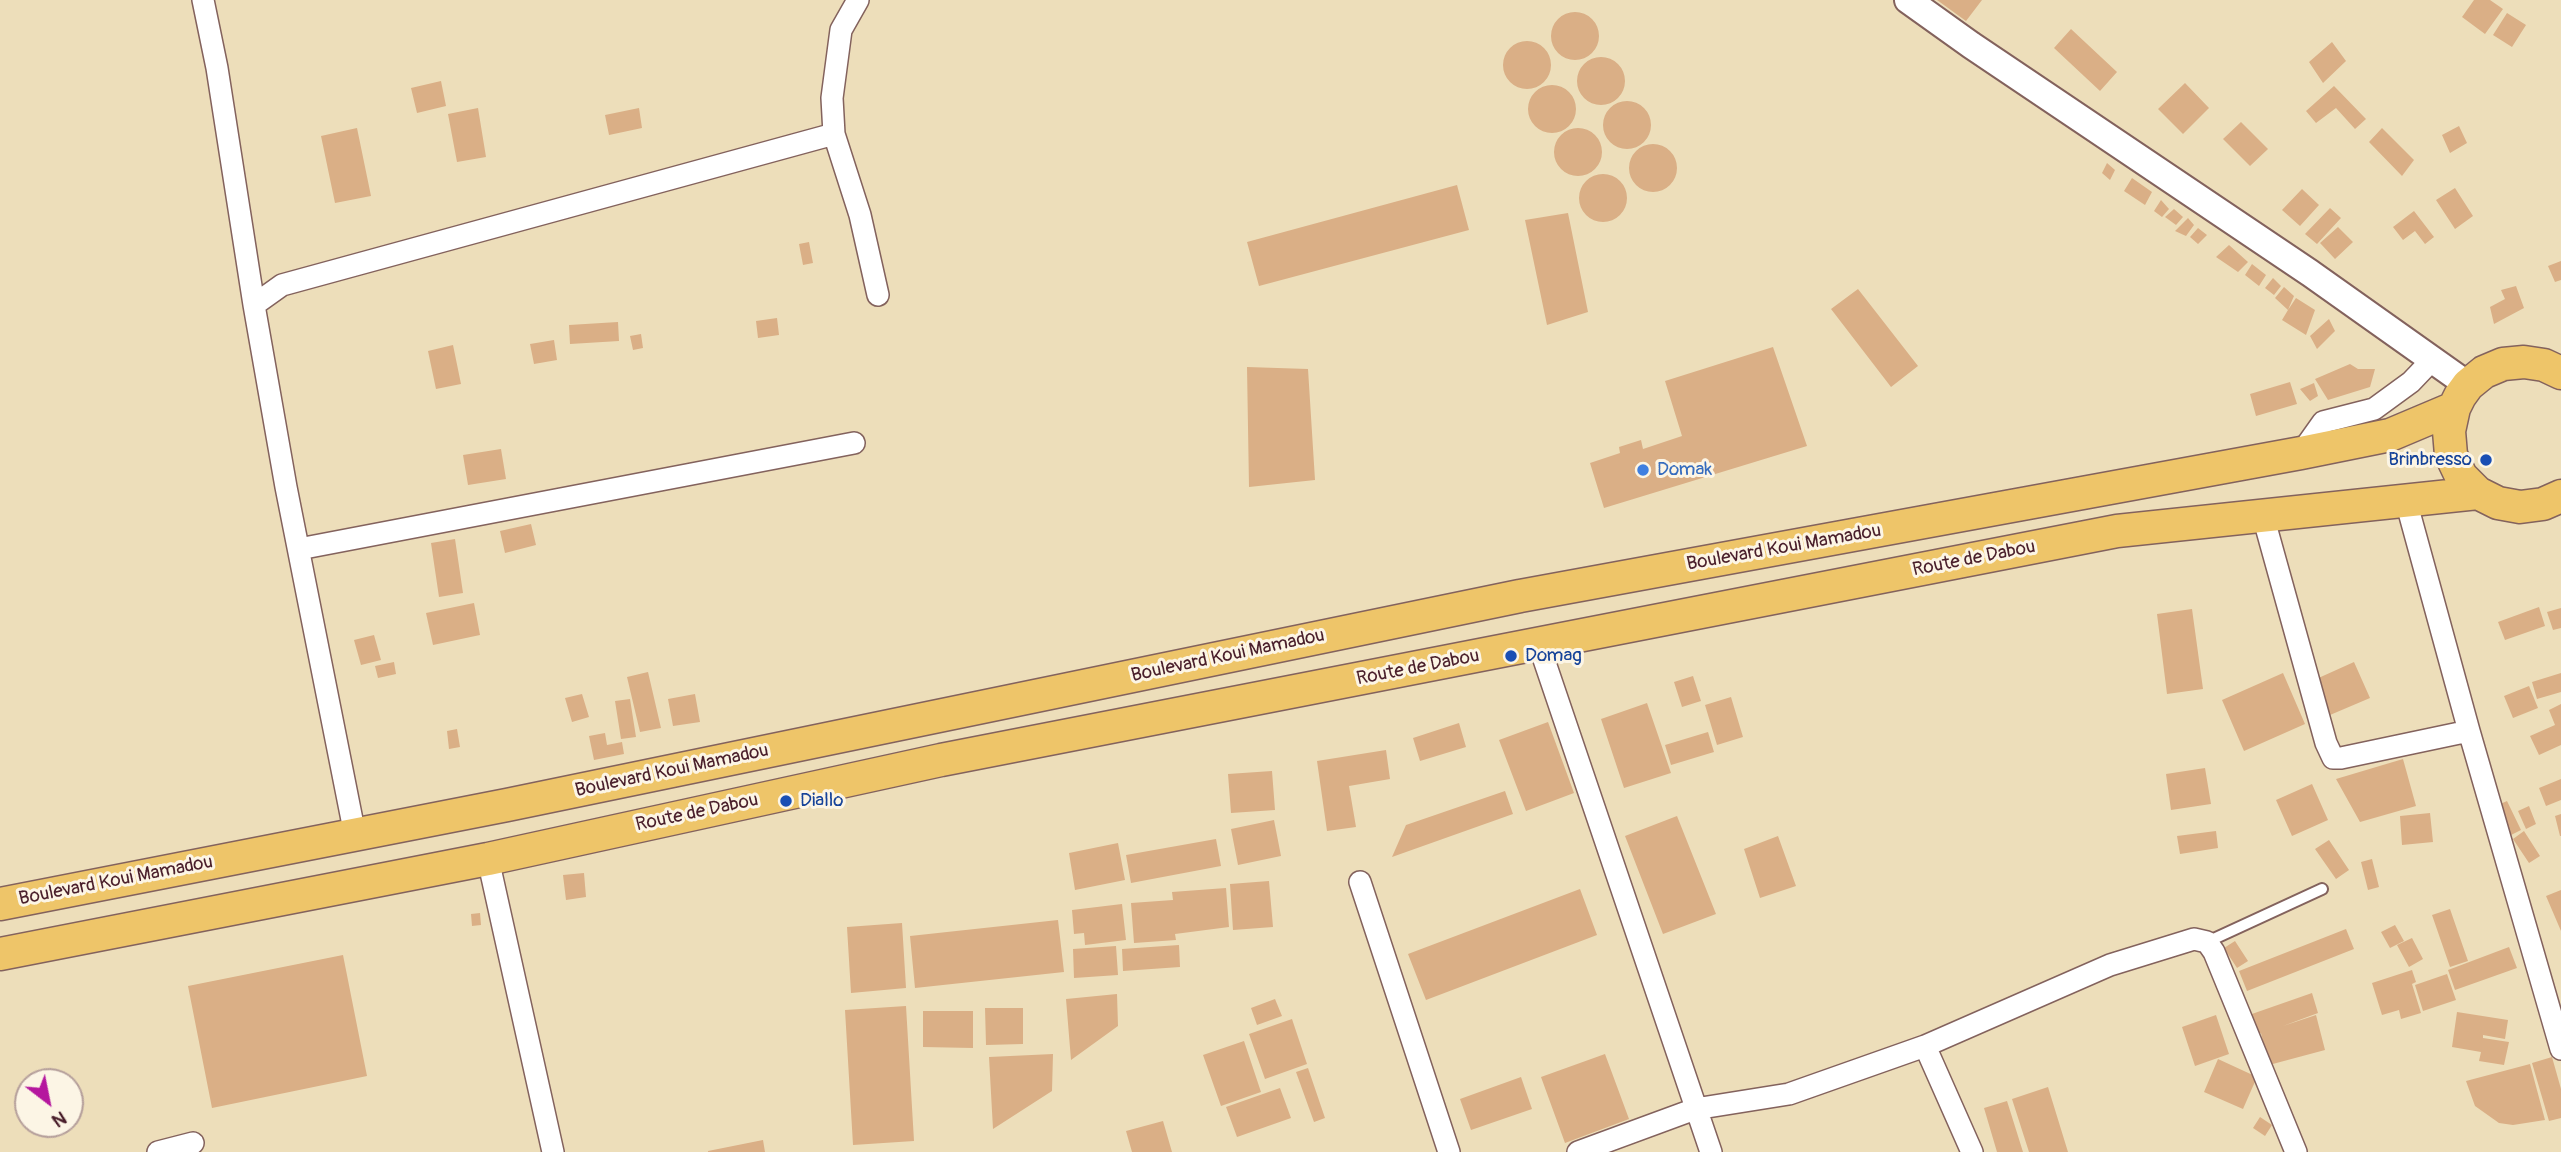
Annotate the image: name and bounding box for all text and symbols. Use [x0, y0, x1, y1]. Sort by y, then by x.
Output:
place label: Brinbresso [2388, 449, 2472, 471]
marker: Brinbresso [2478, 452, 2494, 468]
place label: Domak [1657, 459, 1712, 481]
marker: Domak [1635, 462, 1651, 478]
street label: Boulevard Koui Mamadou [1685, 520, 1883, 576]
street label: Route de Dabou [1911, 536, 2037, 582]
street label: Boulevard Koui Mamadou [1129, 624, 1327, 688]
street label: Route de Dabou [1355, 645, 1481, 691]
place label: Domag [1525, 645, 1582, 667]
marker: Domag [1503, 648, 1519, 664]
street label: Boulevard Koui Mamadou [573, 739, 771, 803]
street label: Route de Dabou [634, 789, 760, 837]
place label: Diallo [800, 790, 843, 812]
marker: Diallo [778, 793, 794, 809]
street label: Boulevard Koui Mamadou [17, 851, 215, 911]
north arrow [14, 1068, 84, 1138]
text: N [47, 1106, 71, 1133]

